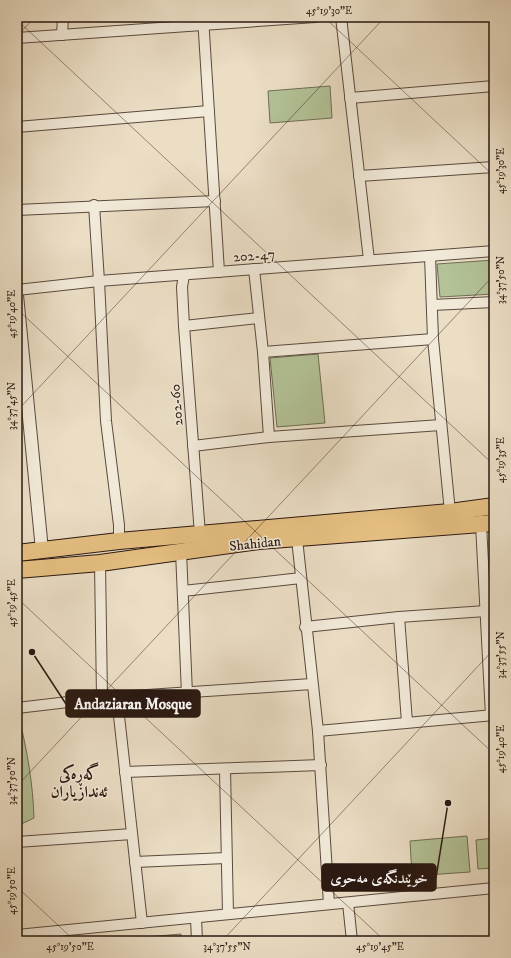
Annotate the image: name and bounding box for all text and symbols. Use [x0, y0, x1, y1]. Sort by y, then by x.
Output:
text: 45°19'30"E [306, 5, 352, 17]
text: 45°19'30"E [495, 148, 507, 194]
street label: 202-47 [233, 246, 276, 266]
text: 34°37'50"N [495, 256, 507, 304]
text: 45°19'40"E [6, 290, 18, 338]
text: 34°37'45"N [6, 382, 18, 430]
street label: 202-60 [167, 383, 187, 426]
text: 45°19'35"E [495, 437, 507, 483]
street label: Shahidan [228, 532, 282, 556]
text: 45°19'45"E [6, 579, 18, 627]
text: 34°37'55"N [495, 631, 507, 679]
callout: Andaziaran Mosque [66, 690, 200, 717]
text: Andaziaran Mosque [73, 695, 193, 715]
text: 45°19'40"E [495, 725, 507, 773]
text: 34°37'50"N [6, 757, 18, 805]
district label: گەڕەکی ئەندازیاران [50, 762, 108, 802]
callout: خوێندنگەی مەحوی [322, 864, 436, 891]
text: 45°19'50"E [6, 867, 18, 915]
text: خوێندنگەی مەحوی [330, 868, 428, 888]
text: 45°19'50"E [46, 941, 94, 953]
text: 34°37'55"N [203, 941, 251, 953]
text: 45°19'45"E [356, 941, 404, 953]

